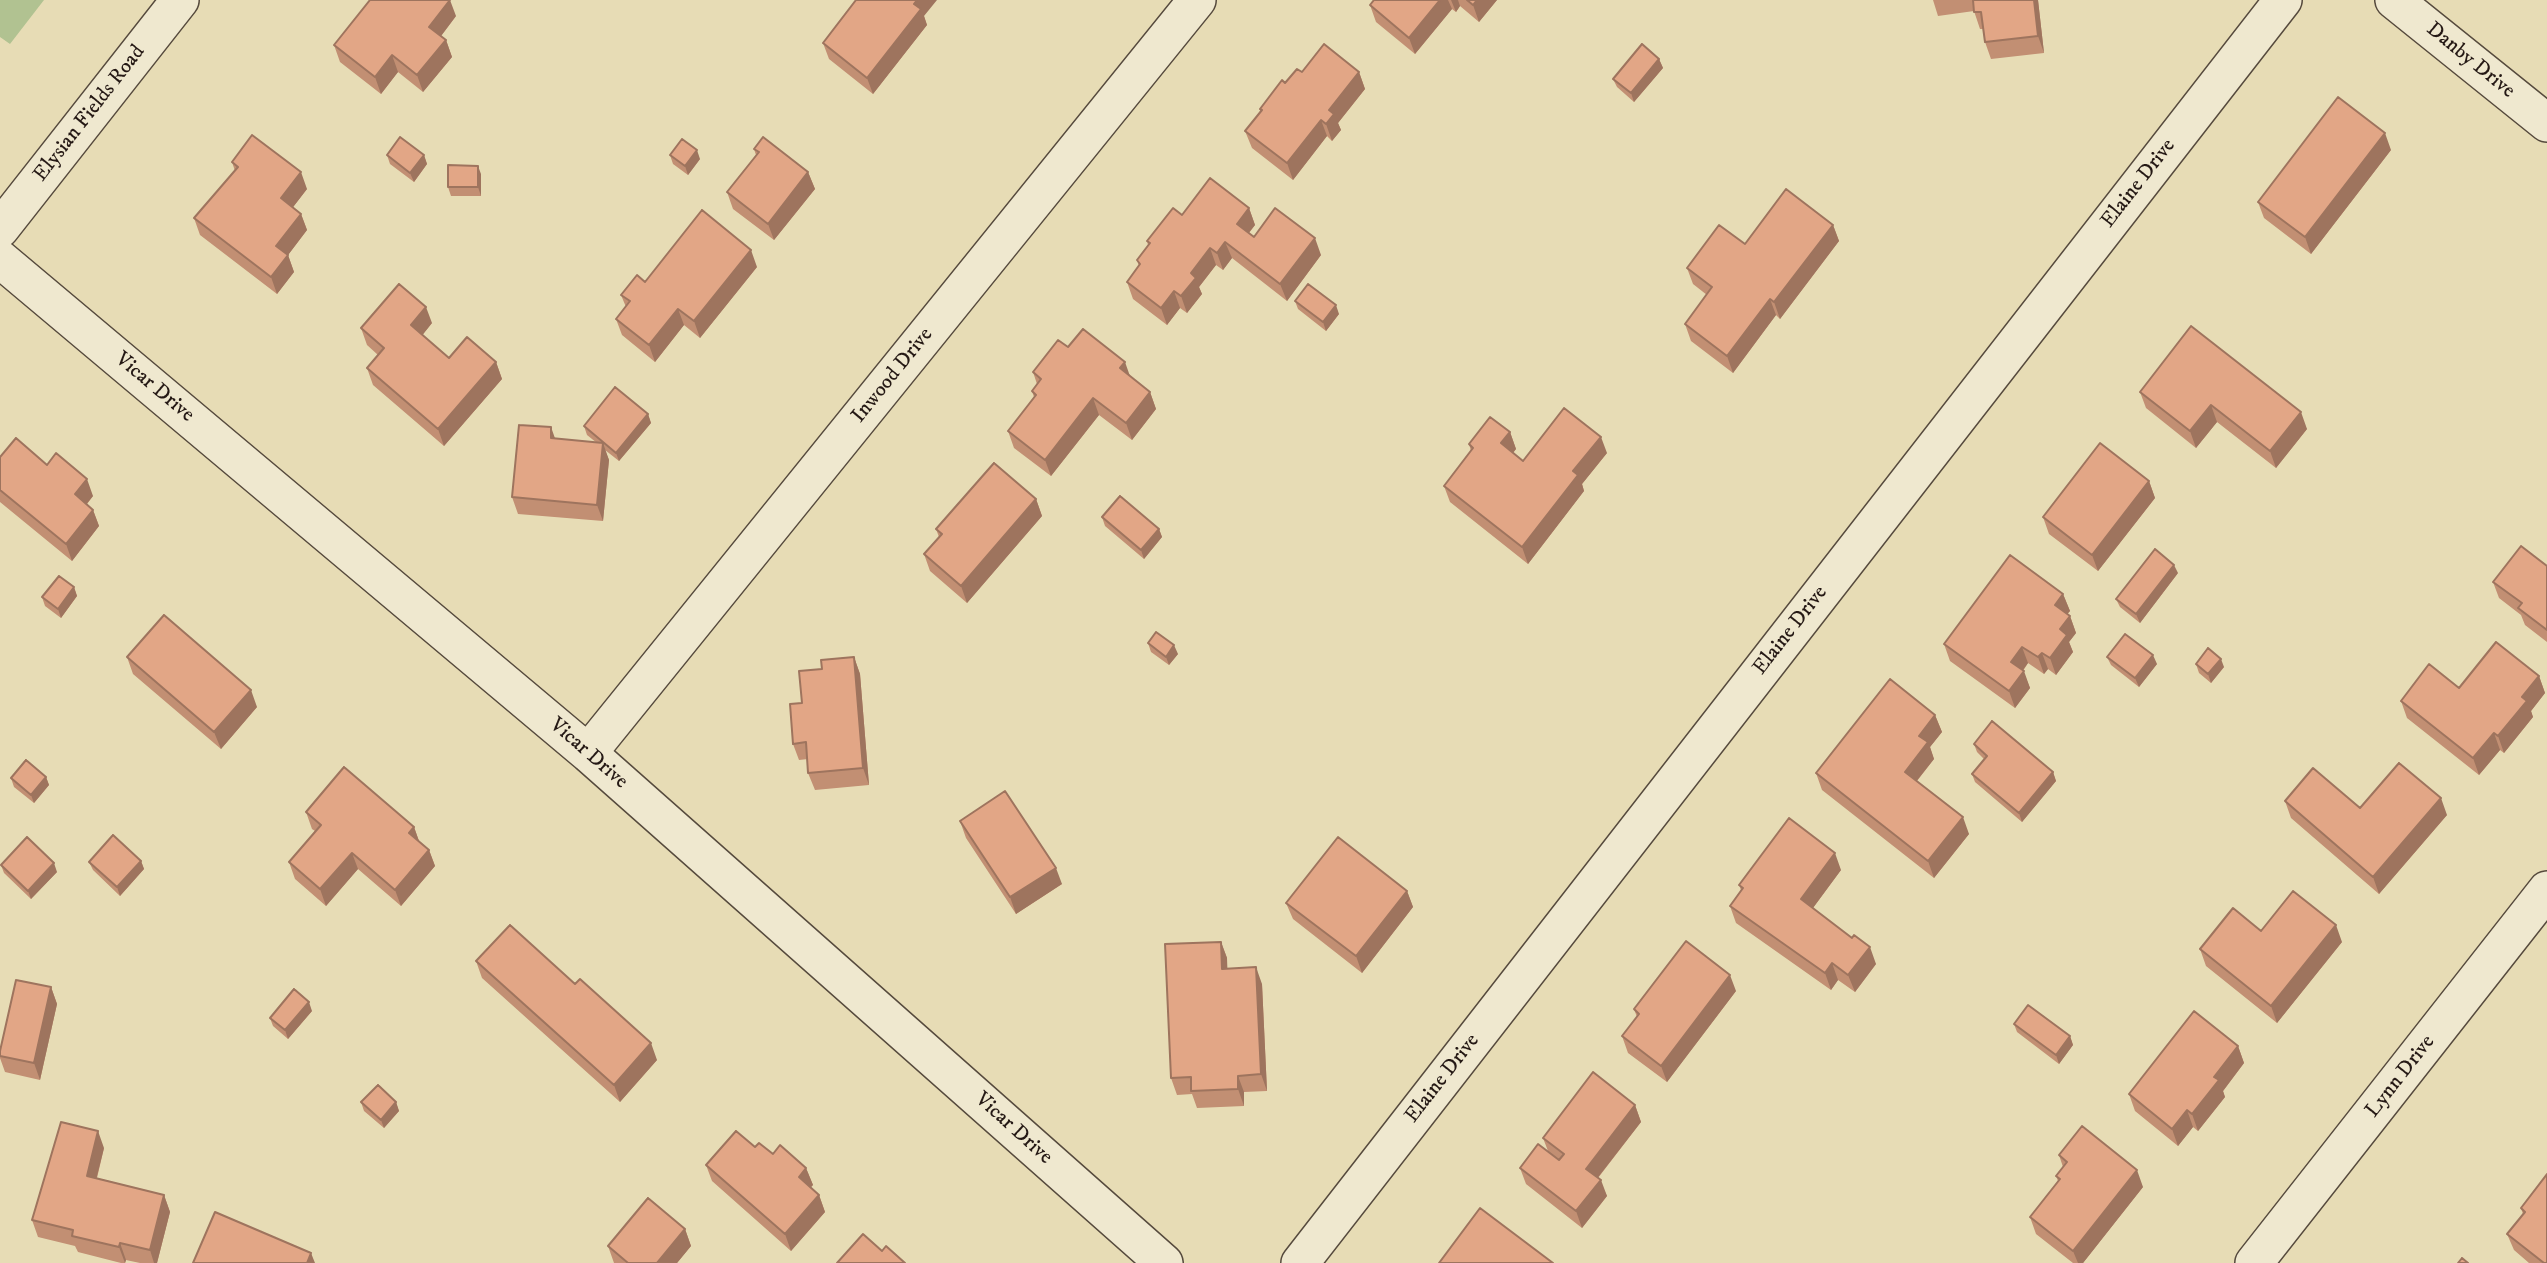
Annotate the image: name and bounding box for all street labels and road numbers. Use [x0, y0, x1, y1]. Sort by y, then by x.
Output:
street label: Danby Drive [2421, 18, 2519, 104]
street label: Elysian Fields Road [29, 41, 151, 187]
street label: Elaine Drive [2096, 134, 2182, 234]
street label: Inwood Drive [847, 323, 939, 429]
street label: Vicar Drive [109, 348, 199, 428]
street label: Elaine Drive [1748, 581, 1834, 681]
street label: Vicar Drive [544, 713, 632, 795]
street label: Elaine Drive [1400, 1029, 1486, 1129]
street label: Lynn Drive [2361, 1031, 2441, 1123]
street label: Vicar Drive [969, 1088, 1057, 1170]

